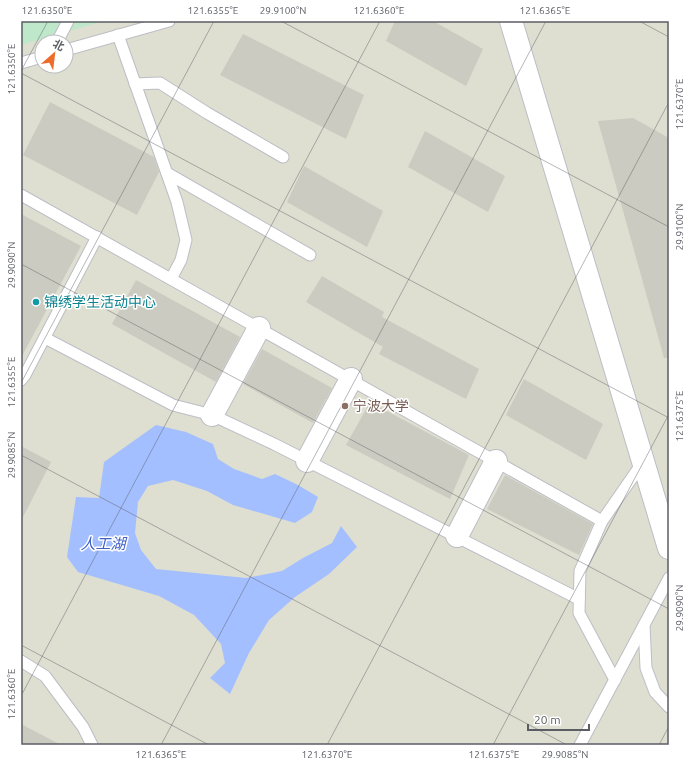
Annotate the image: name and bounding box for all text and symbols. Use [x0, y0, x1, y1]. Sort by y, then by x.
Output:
text: 121.6350°E [22, 5, 73, 16]
text: 121.6355°E [188, 5, 239, 16]
text: 29.9100°N [260, 5, 306, 16]
text: 121.6360°E [354, 5, 405, 16]
text: 121.6365°E [520, 5, 571, 16]
north arrow [34, 34, 74, 74]
text: 北 [51, 37, 66, 53]
text: 121.6350°E [6, 43, 17, 94]
text: 121.6370°E [674, 78, 685, 129]
text: 29.9100°N [674, 204, 685, 250]
text: 29.9090°N [6, 242, 17, 288]
place label: 锦绣学生活动中心 [44, 294, 156, 310]
marker: 锦绣学生活动中心 [31, 297, 41, 307]
text: 121.6355°E [6, 356, 17, 407]
text: 121.6375°E [674, 390, 685, 441]
place label: 宁波大学 [353, 398, 409, 414]
marker: 宁波大学 [340, 401, 350, 411]
text: 29.9085°N [6, 432, 17, 478]
water label: 人工湖 [80, 535, 127, 552]
text: 29.9090°N [674, 585, 685, 631]
text: 121.6360°E [6, 668, 17, 719]
scale bar [528, 706, 589, 732]
text: 20 m [534, 713, 561, 726]
text: 121.6365°E [136, 749, 187, 760]
text: 121.6370°E [302, 749, 353, 760]
text: 121.6375°E [469, 749, 520, 760]
text: 29.9085°N [542, 749, 588, 760]

